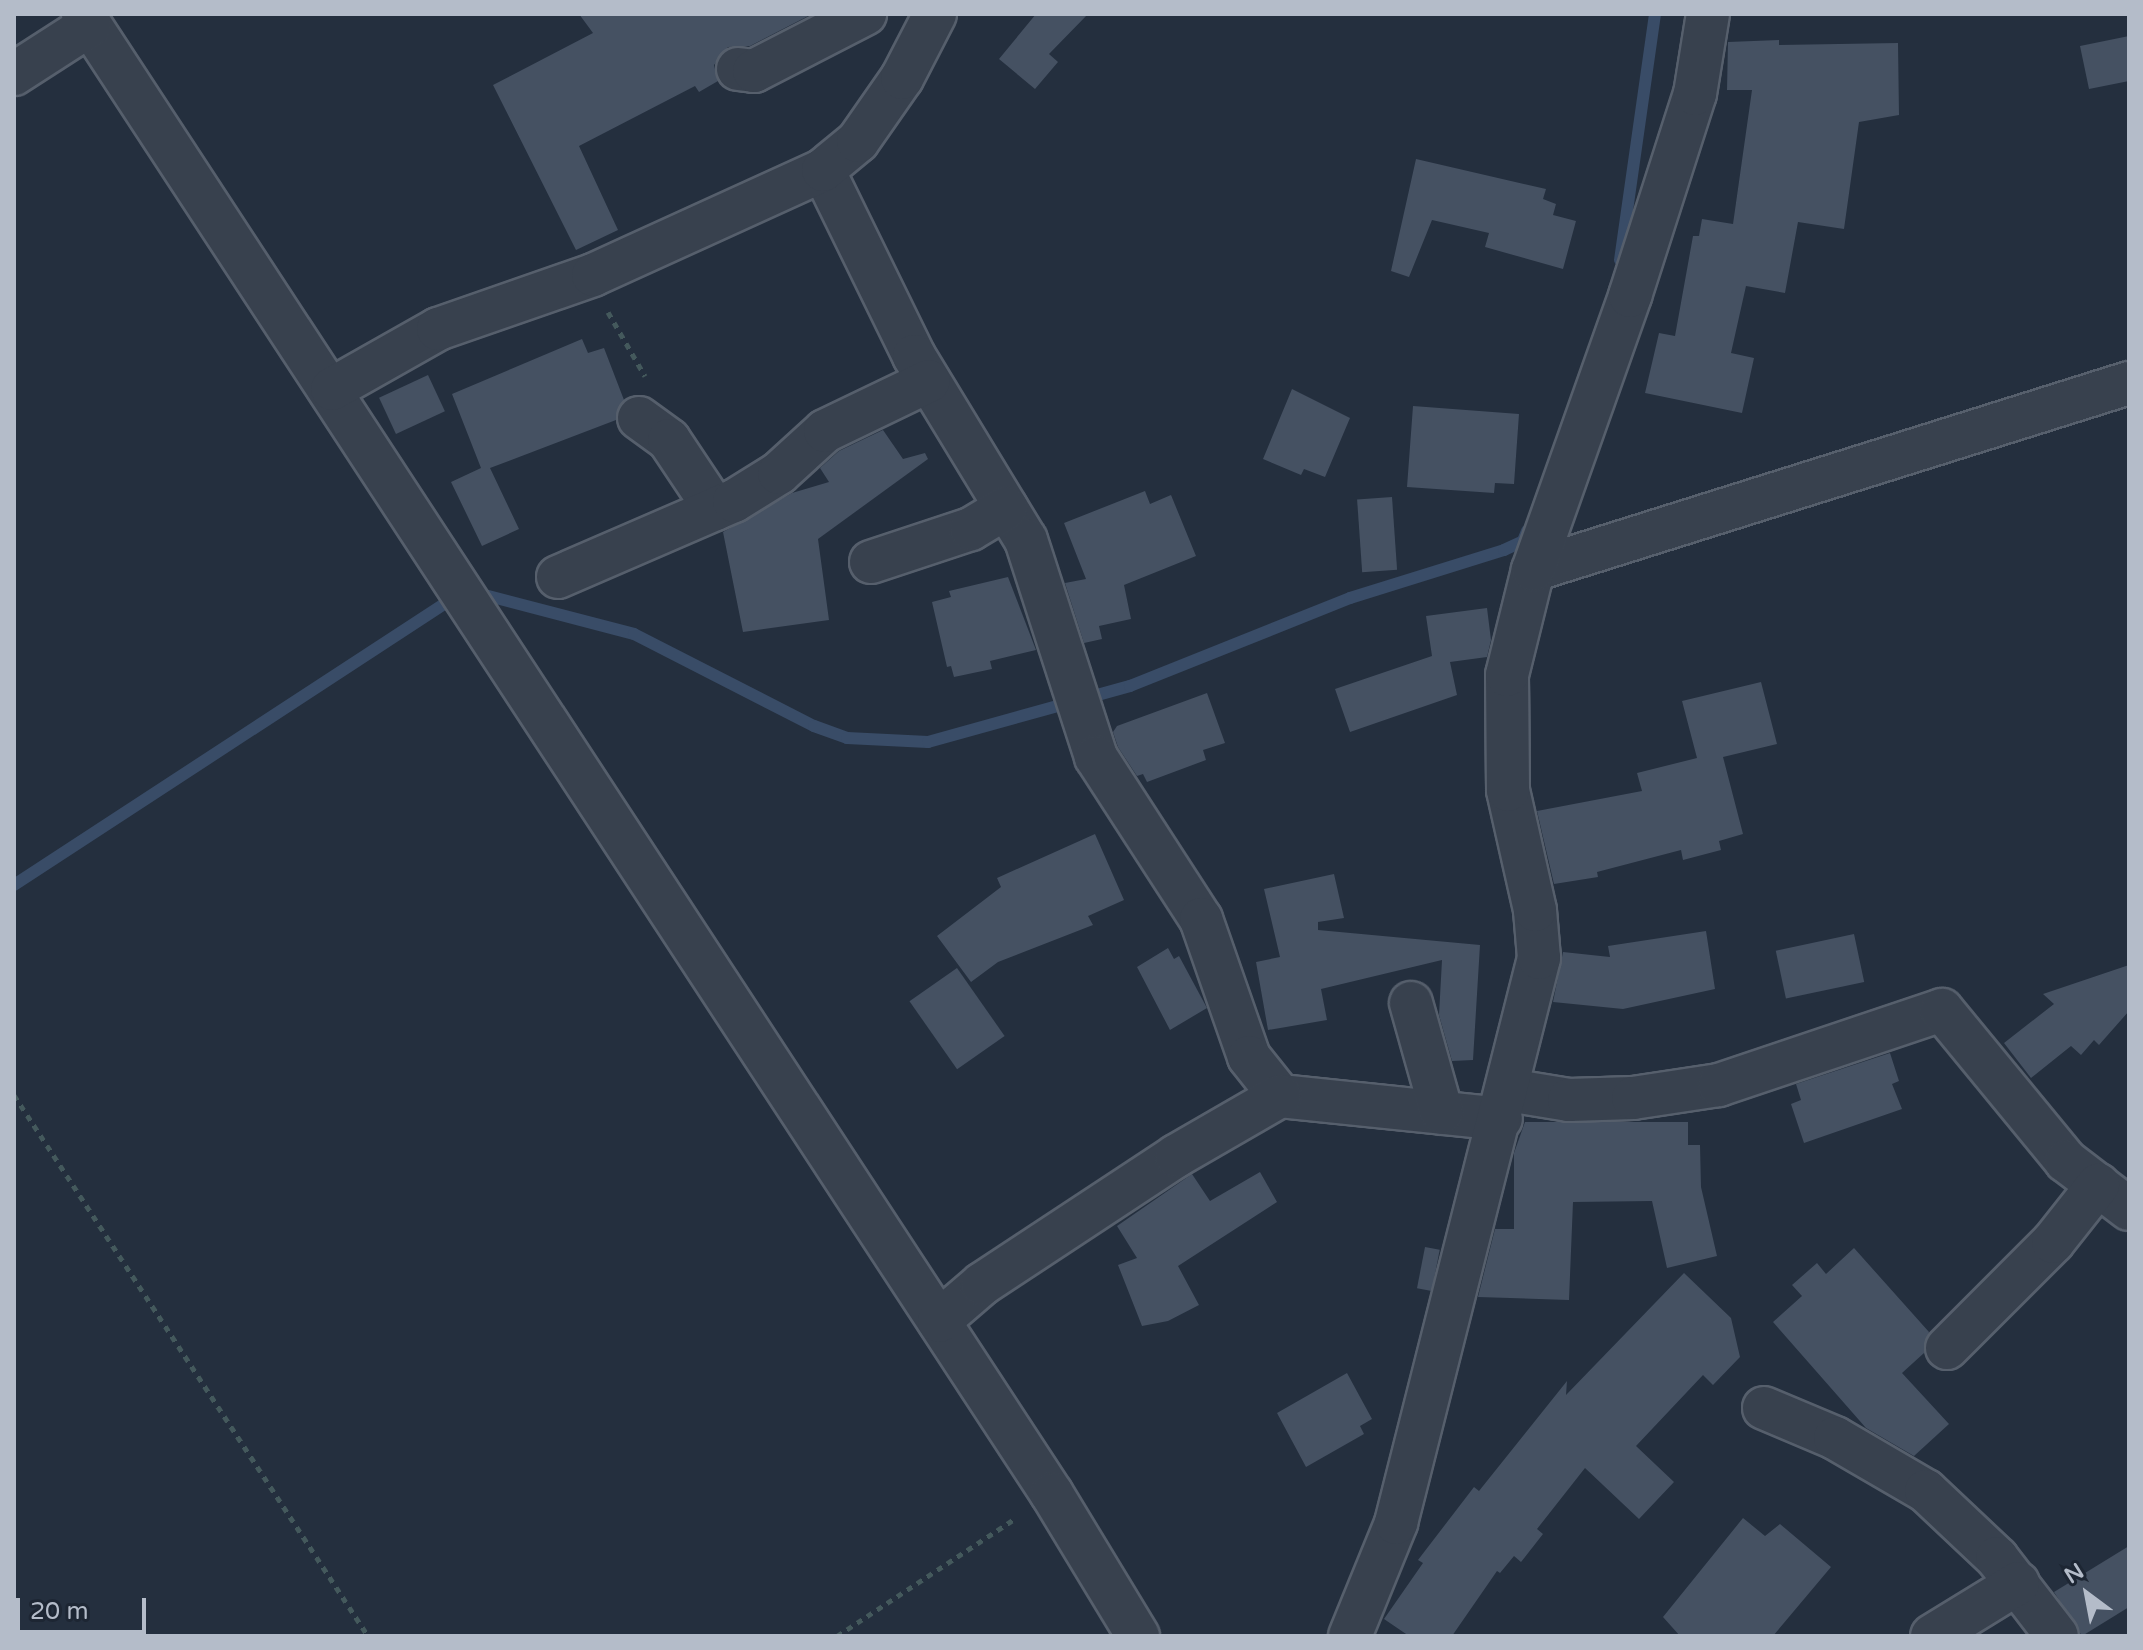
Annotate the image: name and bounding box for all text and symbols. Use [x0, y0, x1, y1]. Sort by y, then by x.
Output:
north arrow [2047, 1554, 2127, 1634]
text: N [2060, 1558, 2089, 1589]
scale bar [20, 1582, 150, 1632]
text: 20 m [30, 1597, 88, 1626]

